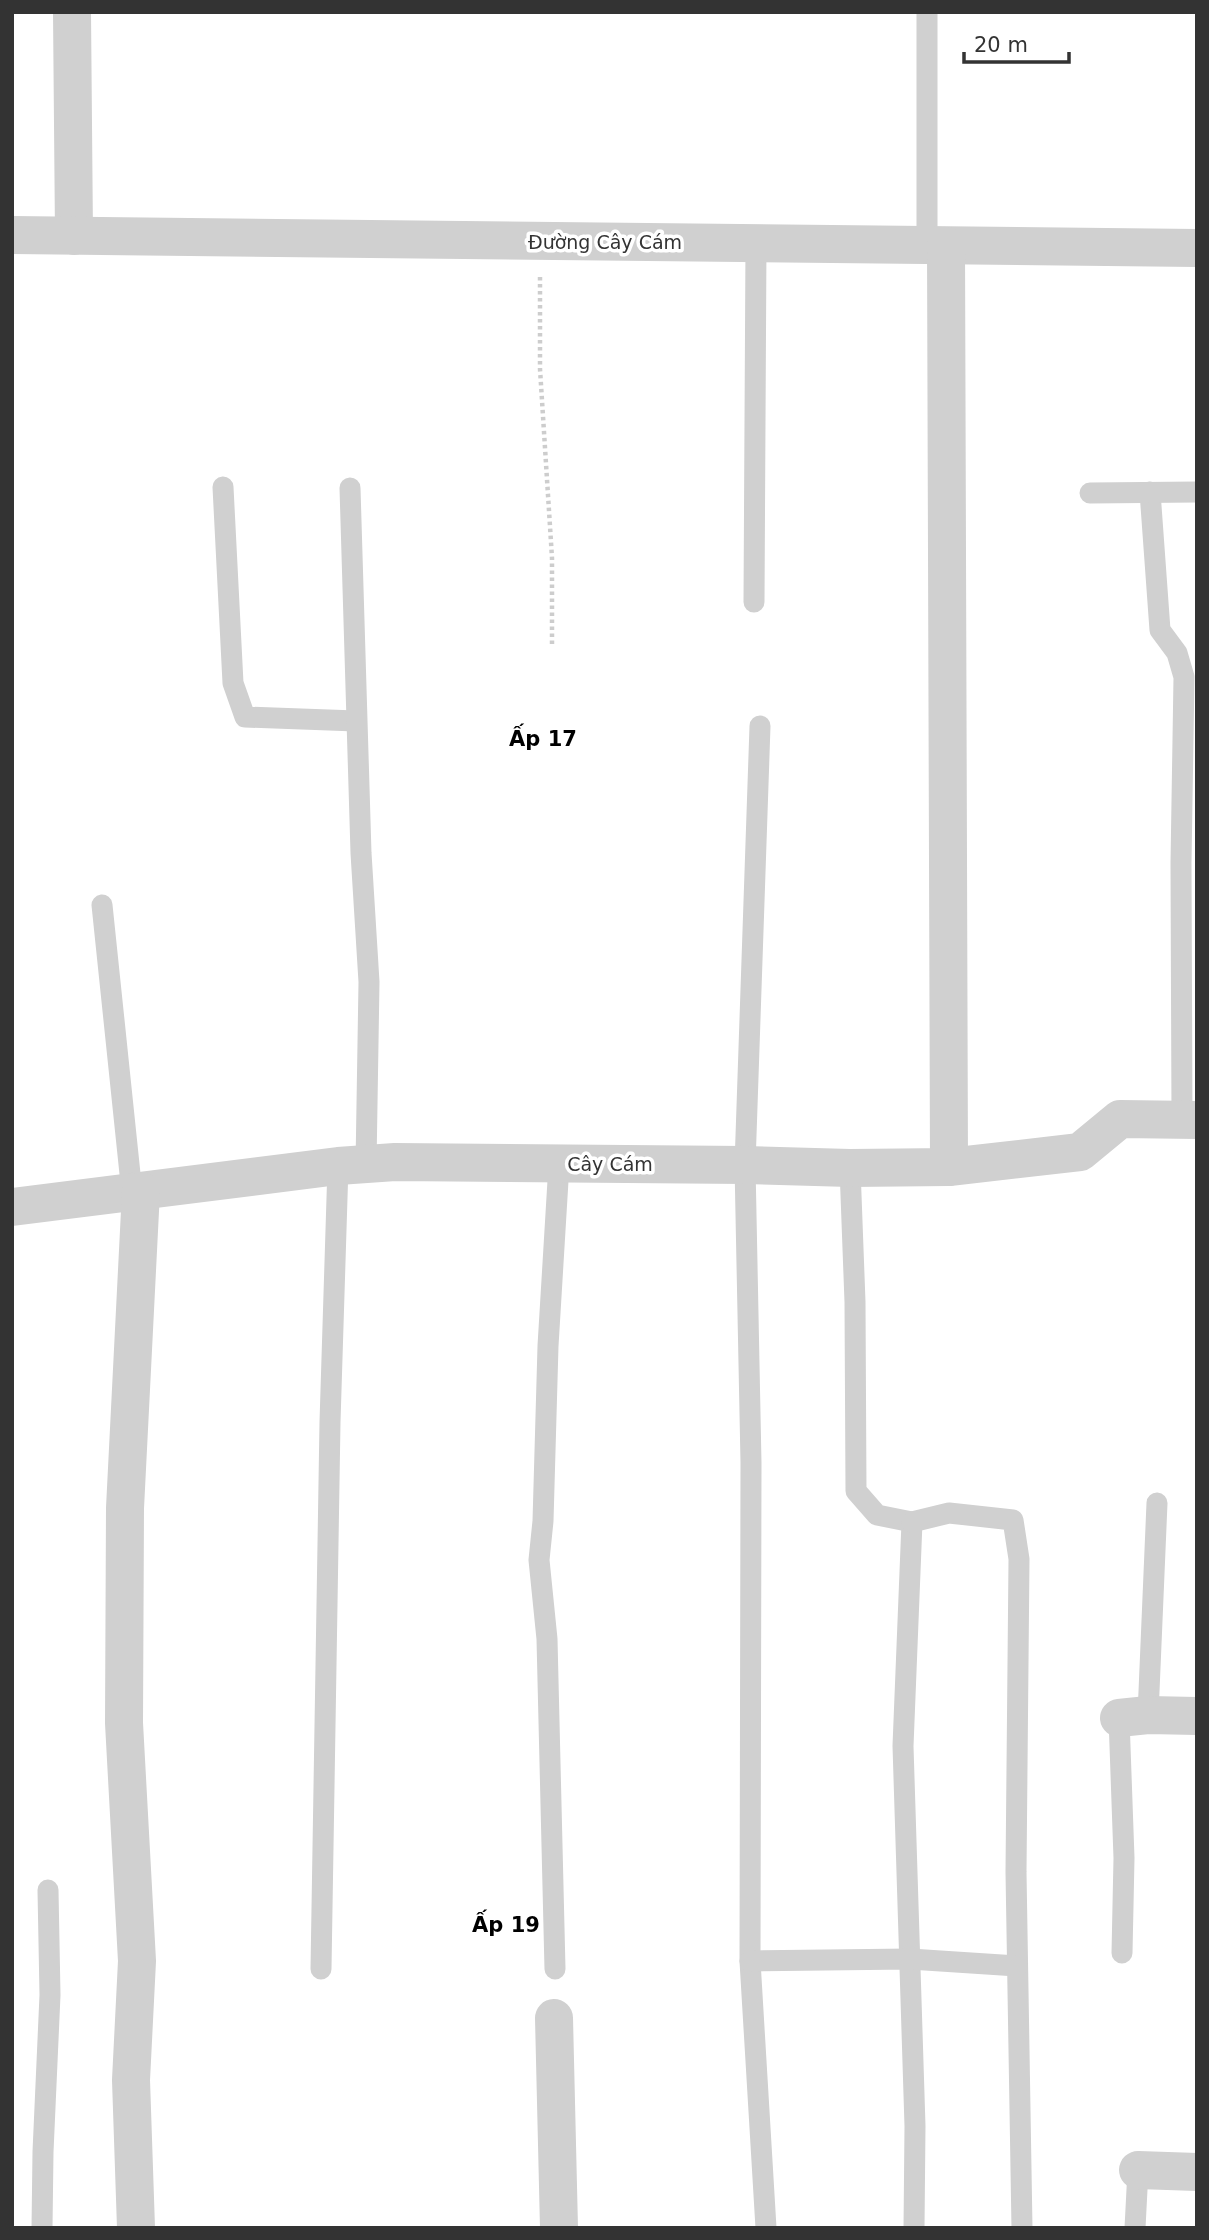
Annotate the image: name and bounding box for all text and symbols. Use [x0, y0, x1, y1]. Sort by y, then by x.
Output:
scale bar [964, 21, 1069, 65]
text: 20 m [974, 33, 1028, 57]
street label: Đường Cây Cám [528, 231, 682, 253]
district label: Ấp 17 [509, 723, 577, 751]
street label: Cây Cám [567, 1153, 653, 1175]
district label: Ấp 19 [472, 1909, 540, 1937]

